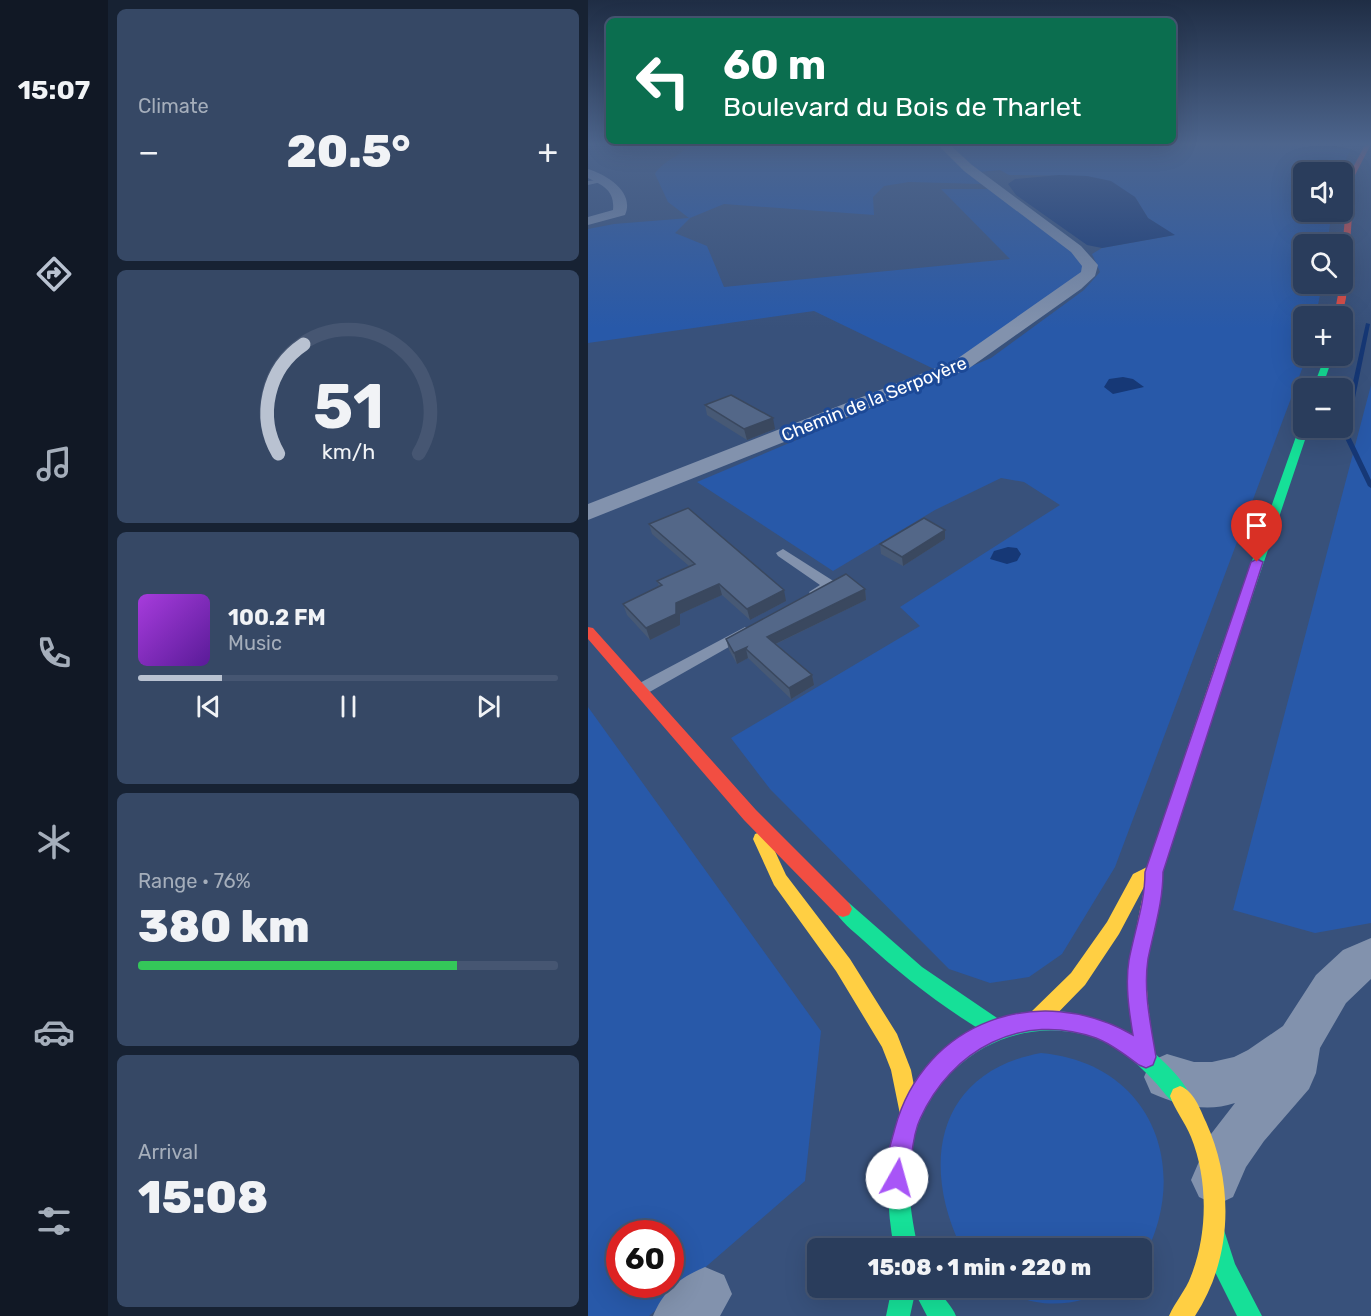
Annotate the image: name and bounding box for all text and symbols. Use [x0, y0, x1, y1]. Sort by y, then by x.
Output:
text: 60 m [723, 40, 826, 90]
icon: left [624, 42, 702, 120]
text: 15:07 [18, 74, 90, 106]
text: Boulevard du Bois de Tharlet [723, 91, 1081, 123]
text: Climate [138, 94, 209, 118]
text: 20.5° [286, 125, 411, 178]
text: − [138, 132, 159, 171]
text: + [537, 132, 558, 171]
map controls [1293, 162, 1353, 438]
button: sound [1293, 162, 1353, 222]
button: search [1293, 234, 1353, 294]
icon: directions [33, 253, 75, 295]
button: + [1293, 306, 1353, 366]
street label: Chemin de la Serpoyère [778, 352, 970, 446]
text: 51 [313, 370, 383, 444]
button: − [1293, 378, 1353, 438]
text: km/h [321, 439, 375, 464]
icon: music [33, 443, 75, 485]
pin [1231, 500, 1282, 562]
icon: arrive [1240, 509, 1273, 542]
text: 100.2 FM [228, 604, 326, 631]
text: Music [228, 631, 282, 655]
icon: phone [33, 632, 75, 674]
icon: previous [192, 690, 225, 723]
icon: pause [332, 690, 365, 723]
icon: next [472, 690, 505, 723]
icon: climate [33, 821, 75, 863]
text: Range · 76% [138, 869, 251, 893]
text: 380 km [138, 900, 310, 953]
icon: car [33, 1011, 75, 1053]
text: Arrival [138, 1140, 198, 1164]
position arrow [865, 1146, 929, 1210]
text: 15:08 [138, 1171, 268, 1224]
icon: filters [33, 1200, 75, 1242]
speed limit sign: 60 [606, 1220, 684, 1298]
text: 15:08 · 1 min · 220 m [868, 1254, 1091, 1281]

